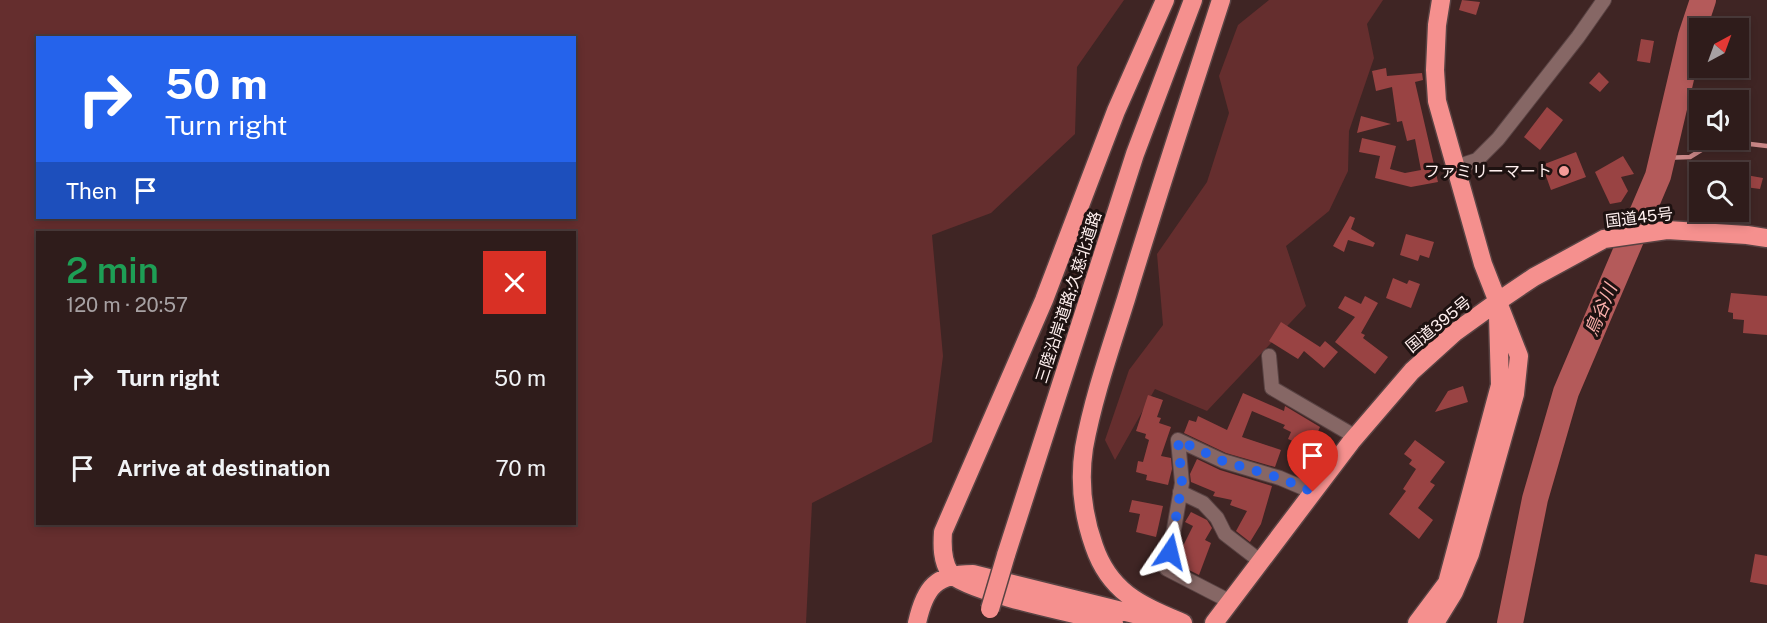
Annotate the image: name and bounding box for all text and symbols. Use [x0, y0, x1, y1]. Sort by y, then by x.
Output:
north arrow [1689, 18, 1749, 78]
map controls [1689, 18, 1749, 222]
text: 50 m [165, 59, 268, 108]
icon: right [66, 60, 144, 138]
button: sound [1689, 90, 1749, 150]
text: Turn right [165, 109, 288, 141]
place label: ファミリーマート [1424, 162, 1552, 181]
button: search [1689, 162, 1749, 222]
marker: ファミリーマート [1557, 164, 1571, 178]
icon: arrive [129, 174, 162, 207]
text: Then [66, 178, 117, 204]
street label: 国道45号 [1604, 204, 1674, 231]
street label: 三陸沿岸道路;久慈北道路 [1032, 209, 1105, 386]
text: 2 min [66, 249, 159, 291]
button: close [483, 251, 546, 314]
water label: 鳥谷川 [1580, 279, 1622, 339]
street label: 国道395号 [1402, 292, 1475, 356]
text: 120 m · 20:57 [66, 293, 188, 317]
icon: right [66, 362, 99, 395]
text: Turn right [117, 365, 220, 391]
text: 50 m [494, 365, 546, 391]
pin [1287, 430, 1338, 492]
icon: arrive [1296, 439, 1329, 472]
icon: arrive [66, 452, 99, 485]
text: Arrive at destination [117, 455, 330, 481]
text: 70 m [495, 455, 546, 481]
position arrow [1138, 520, 1202, 584]

